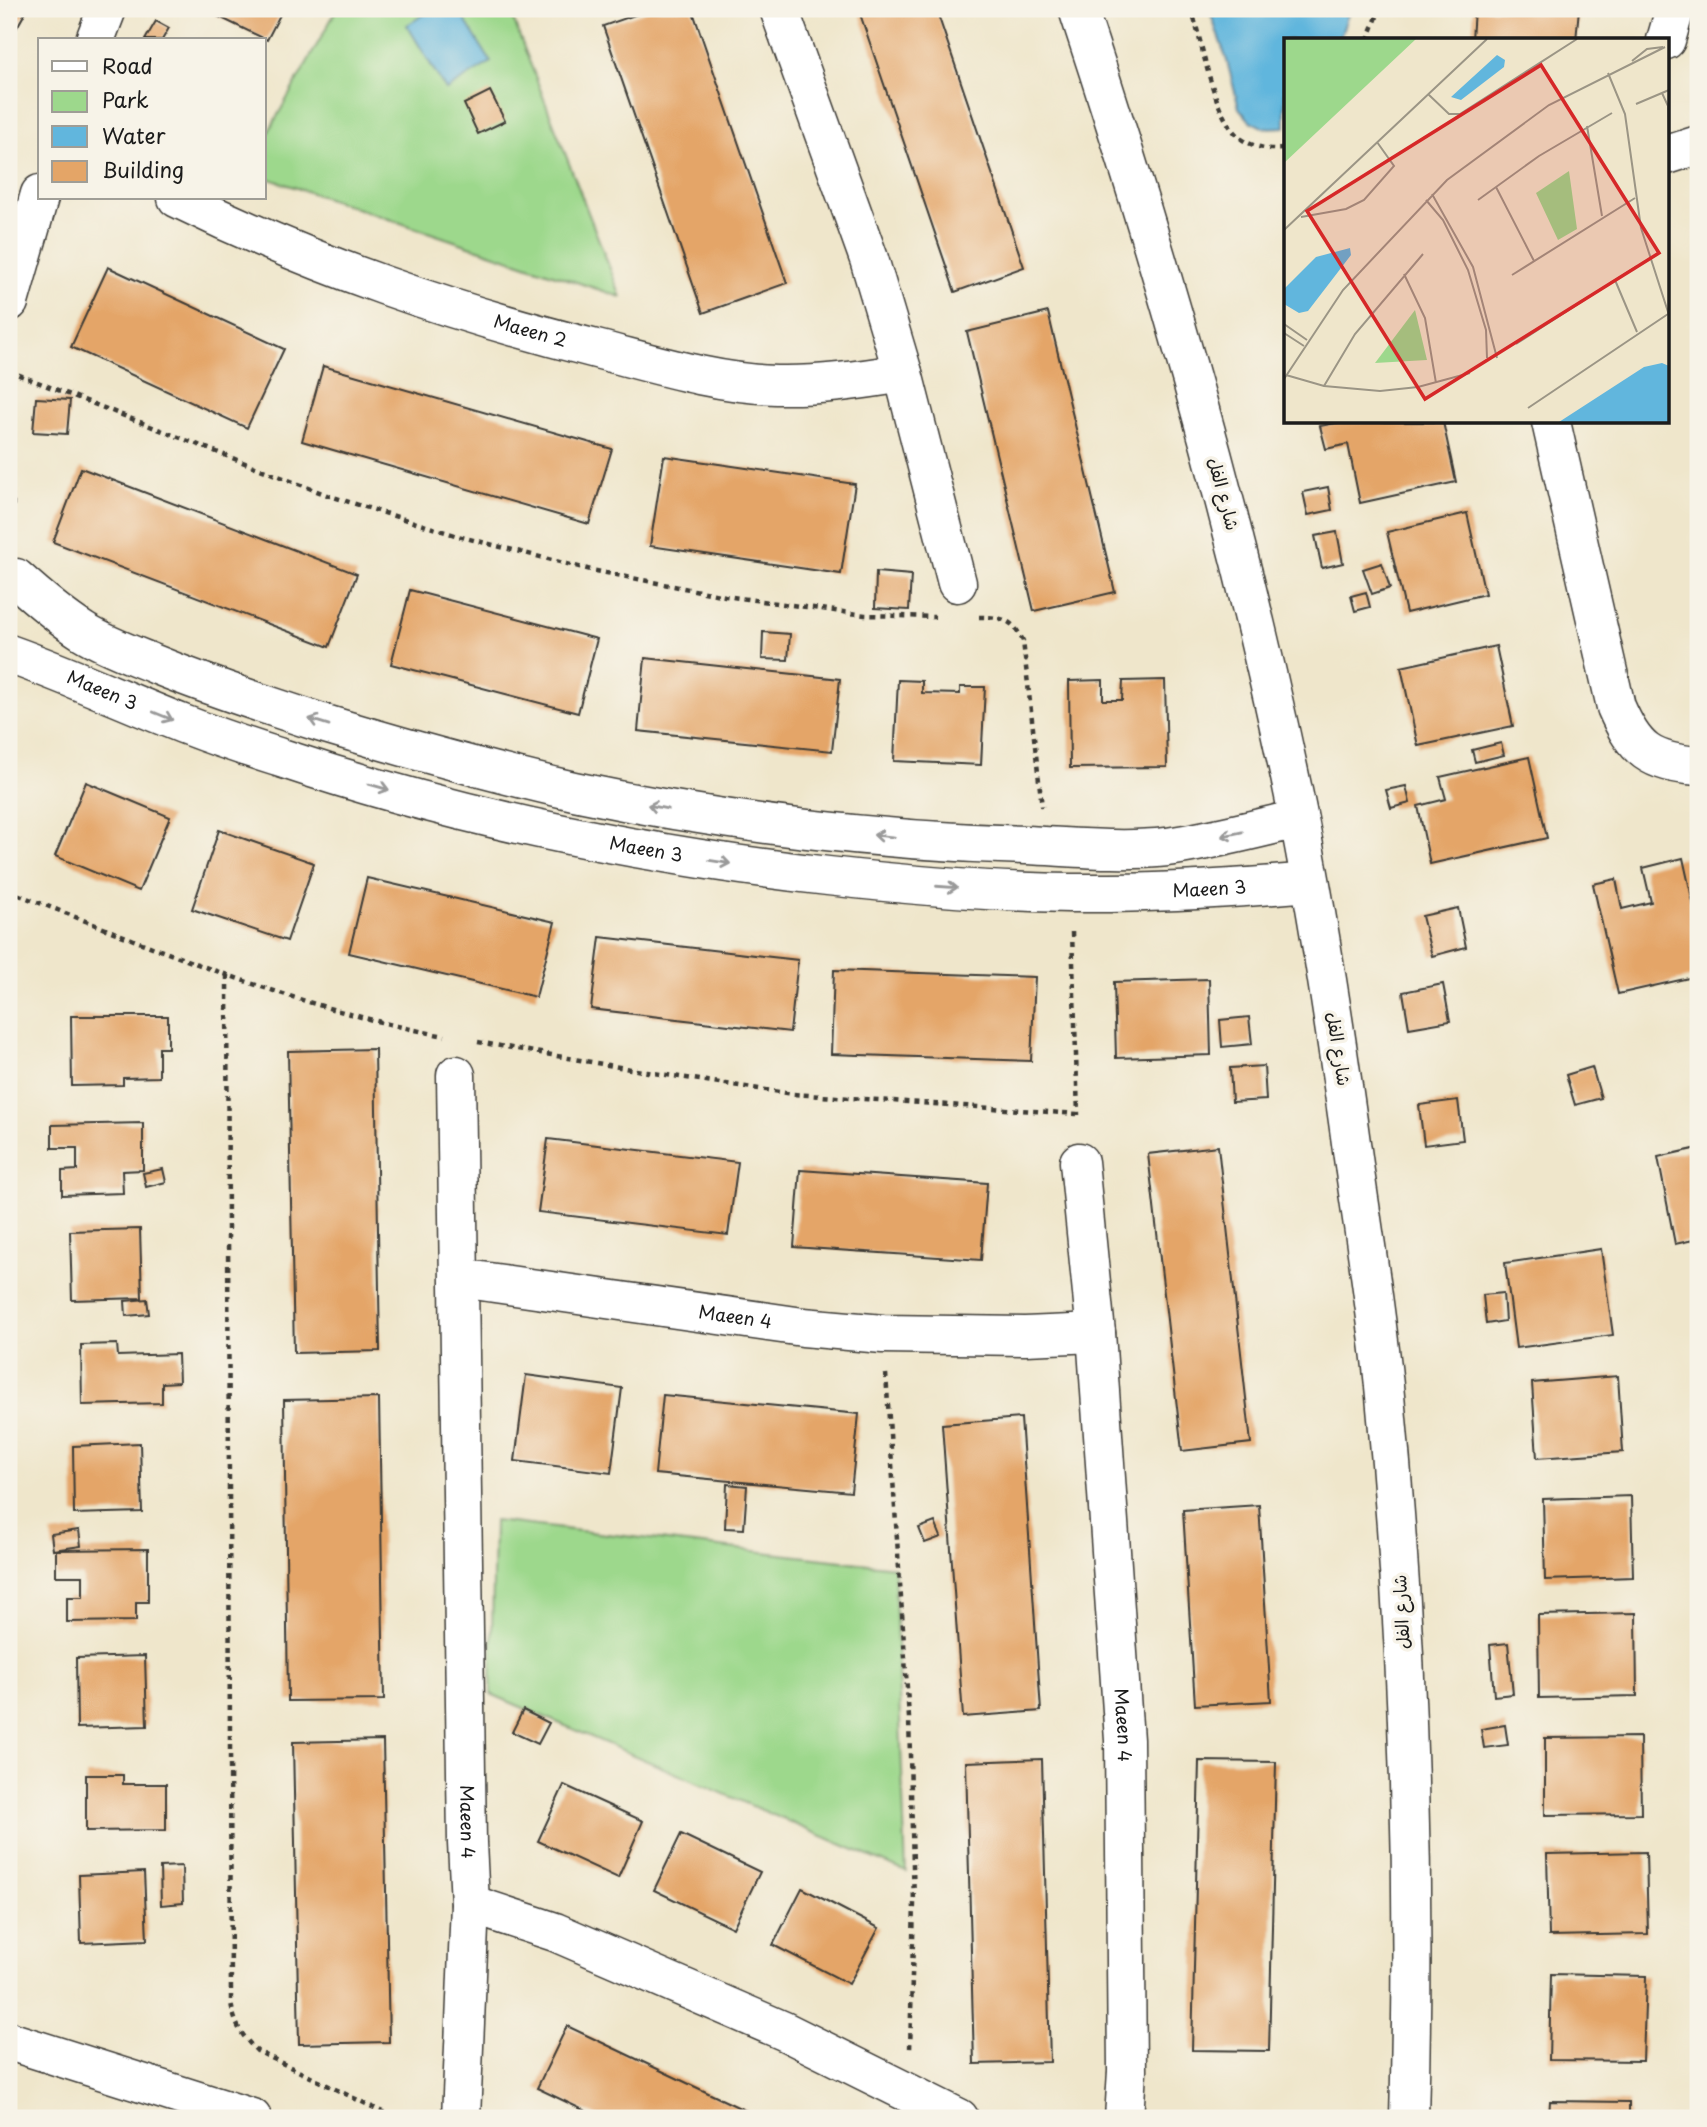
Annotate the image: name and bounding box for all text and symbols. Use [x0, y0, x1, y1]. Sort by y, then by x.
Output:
legend [38, 38, 266, 200]
inset map [1284, 38, 1668, 424]
text: Road [102, 49, 153, 81]
text: Park [102, 83, 149, 115]
text: Water [102, 119, 166, 151]
text: Building [102, 153, 184, 185]
street label: Maeen 2 [491, 307, 570, 353]
street label: شارع الفل [1202, 454, 1247, 533]
street label: Maeen 3 [63, 663, 142, 716]
one-way arrow [152, 710, 173, 723]
one-way arrow [308, 714, 330, 727]
one-way arrow [368, 782, 390, 795]
one-way arrow [647, 800, 670, 813]
street label: Maeen 3 [607, 828, 685, 868]
one-way arrow [1221, 828, 1244, 842]
one-way arrow [873, 829, 895, 842]
one-way arrow [709, 856, 731, 869]
street label: Maeen 3 [1172, 872, 1247, 903]
one-way arrow [935, 881, 958, 894]
street label: شارع الفل [1320, 1010, 1359, 1088]
street label: Maeen 4 [697, 1297, 774, 1334]
street label: شارع الفل [1385, 1574, 1416, 1650]
street label: Maeen 4 [1108, 1687, 1139, 1762]
street label: Maeen 4 [454, 1785, 483, 1859]

